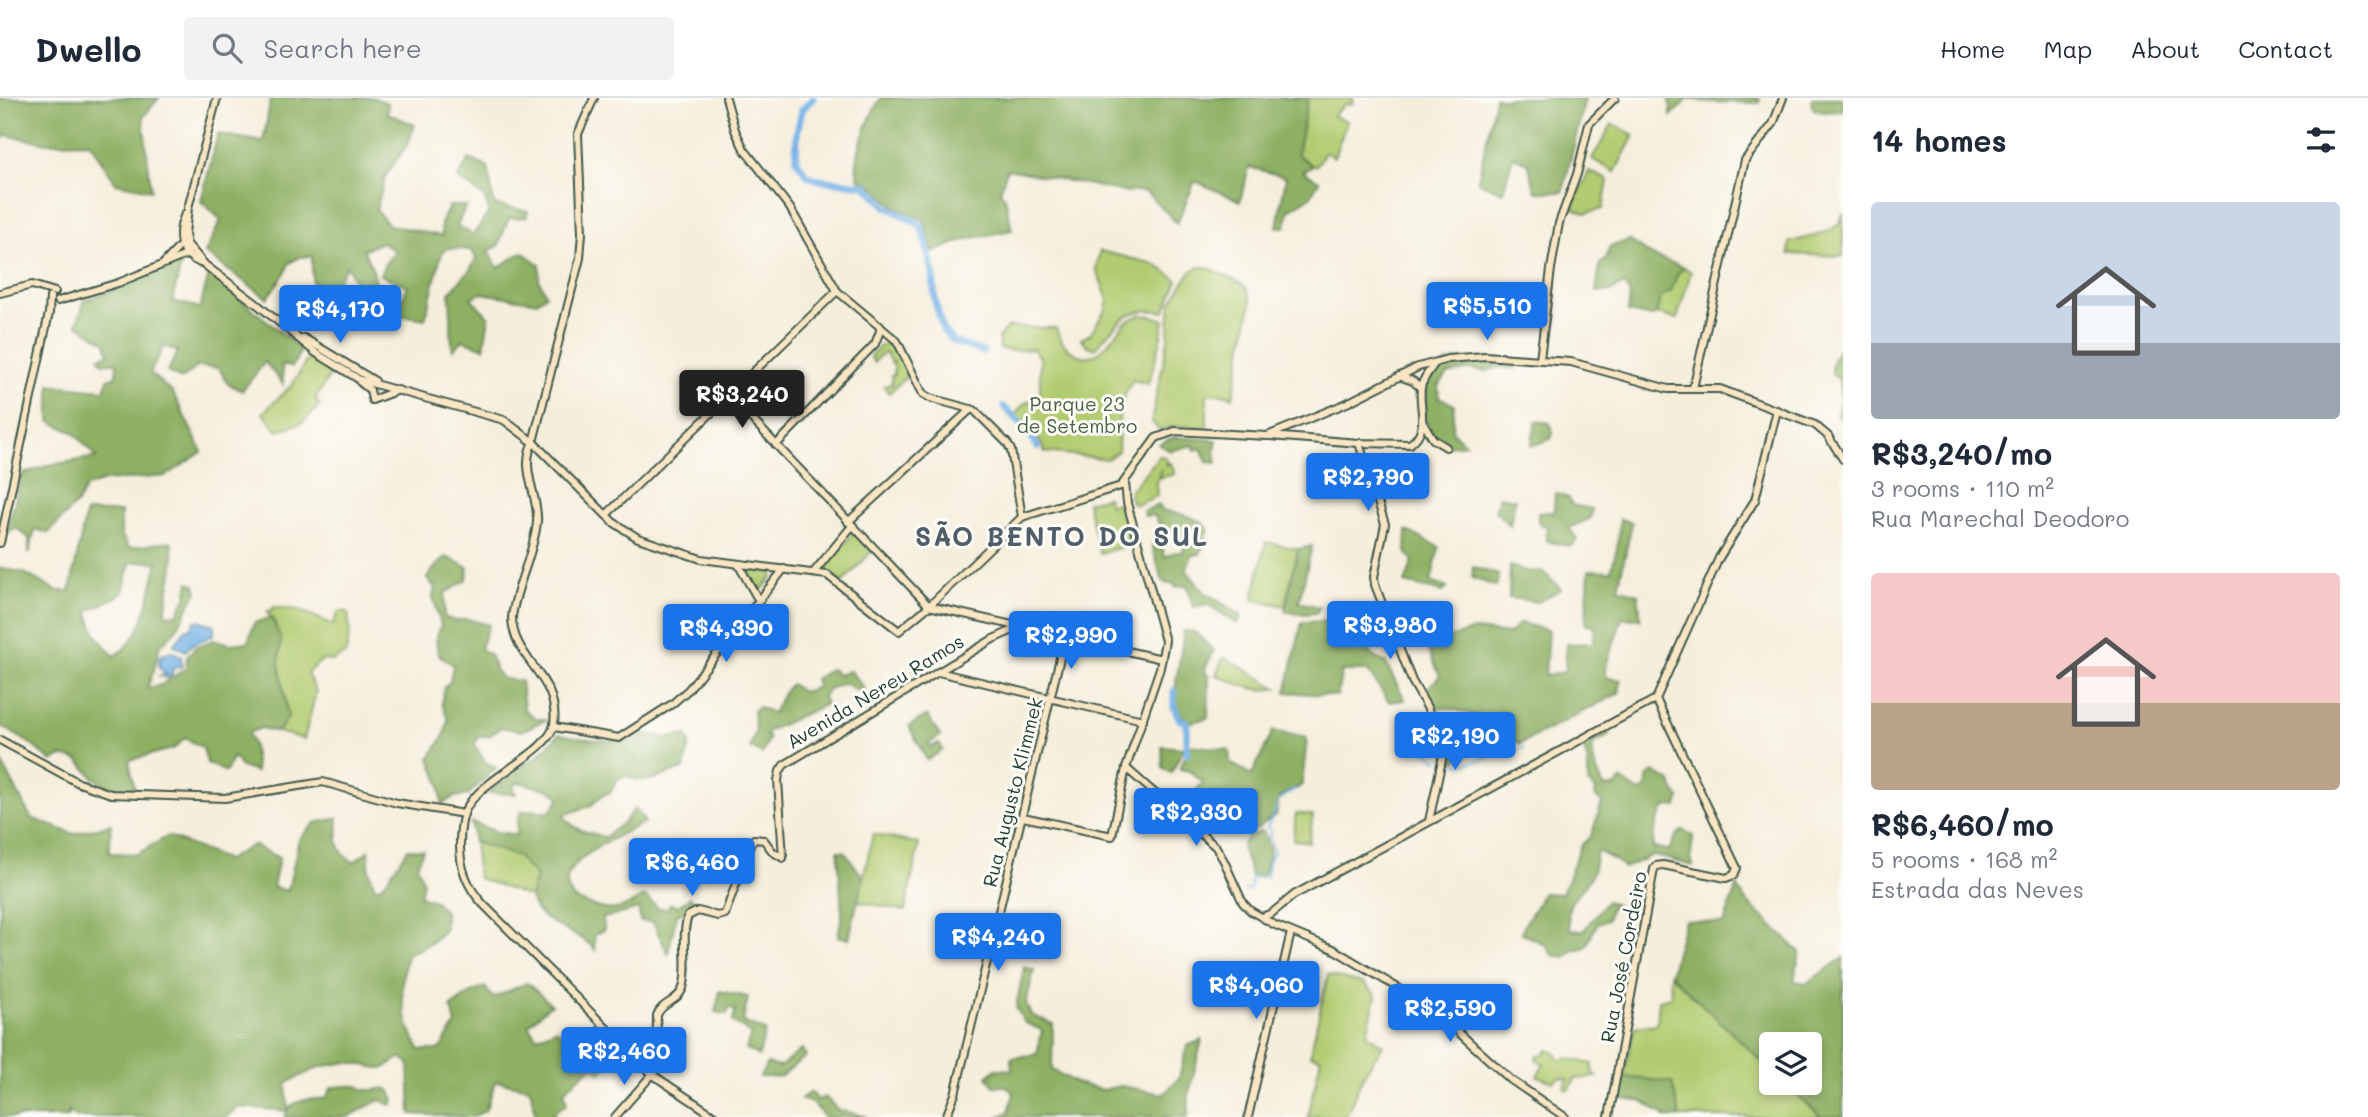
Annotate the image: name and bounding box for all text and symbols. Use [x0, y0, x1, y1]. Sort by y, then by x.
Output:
search box [184, 17, 674, 80]
text: Dwello [35, 27, 142, 70]
icon: search [208, 29, 246, 67]
text: Search here [264, 31, 422, 65]
text: Home [1940, 33, 2005, 64]
text: Map [2043, 33, 2092, 64]
text: About [2130, 33, 2200, 64]
text: Contact [2238, 33, 2333, 64]
text: 14 homes [1871, 120, 2007, 160]
icon: filters [2302, 121, 2340, 159]
icon: home [2043, 248, 2169, 374]
pin: R$5,510 [1422, 282, 1552, 342]
pin: R$4,170 [275, 286, 405, 345]
text: R$5,510 [1442, 290, 1532, 320]
text: R$4,170 [295, 293, 385, 323]
pin: R$3,240 [677, 370, 807, 430]
text: R$3,240 [695, 378, 789, 408]
park label: Parque 23 de Setembro [1017, 391, 1137, 438]
text: R$3,240/mo [1871, 433, 2052, 473]
pin: R$2,790 [1303, 454, 1433, 513]
text: R$2,790 [1322, 461, 1414, 491]
text: 3 rooms · 110 m² [1871, 473, 2054, 503]
text: Rua Marechal Deodoro [1871, 503, 2130, 533]
district label: SÃO BENTO DO SUL [915, 519, 1209, 553]
pin: R$3,980 [1325, 602, 1455, 661]
pin: R$4,390 [661, 604, 791, 664]
text: R$3,980 [1343, 609, 1437, 639]
text: R$4,390 [679, 612, 773, 642]
pin: R$2,990 [1006, 612, 1136, 671]
text: R$2,990 [1025, 619, 1117, 649]
icon: home [2043, 619, 2169, 745]
street label: Avenida Nereu Ramos [782, 628, 968, 754]
street label: Rua Augusto Klimmek [976, 695, 1048, 889]
pin: R$2,190 [1390, 712, 1520, 772]
text: R$2,190 [1411, 720, 1499, 750]
pin: R$2,330 [1131, 788, 1261, 848]
text: R$2,330 [1150, 796, 1242, 826]
text: R$6,460/mo [1871, 804, 2054, 844]
pin: R$6,460 [627, 838, 757, 898]
text: 5 rooms · 168 m² [1871, 844, 2057, 874]
text: R$6,460 [645, 846, 739, 876]
street label: Rua José Cordeiro [1594, 869, 1652, 1045]
text: Estrada das Neves [1871, 874, 2084, 904]
pin: R$4,240 [933, 914, 1063, 973]
text: R$4,240 [951, 921, 1045, 951]
pin: R$4,060 [1191, 962, 1321, 1021]
text: R$4,060 [1208, 969, 1304, 999]
pin: R$2,590 [1385, 984, 1515, 1044]
text: R$2,590 [1404, 992, 1496, 1022]
pin: R$2,460 [559, 1028, 689, 1087]
map controls [1759, 1032, 1822, 1095]
button: layers [1759, 1032, 1822, 1095]
text: R$2,460 [577, 1035, 671, 1065]

